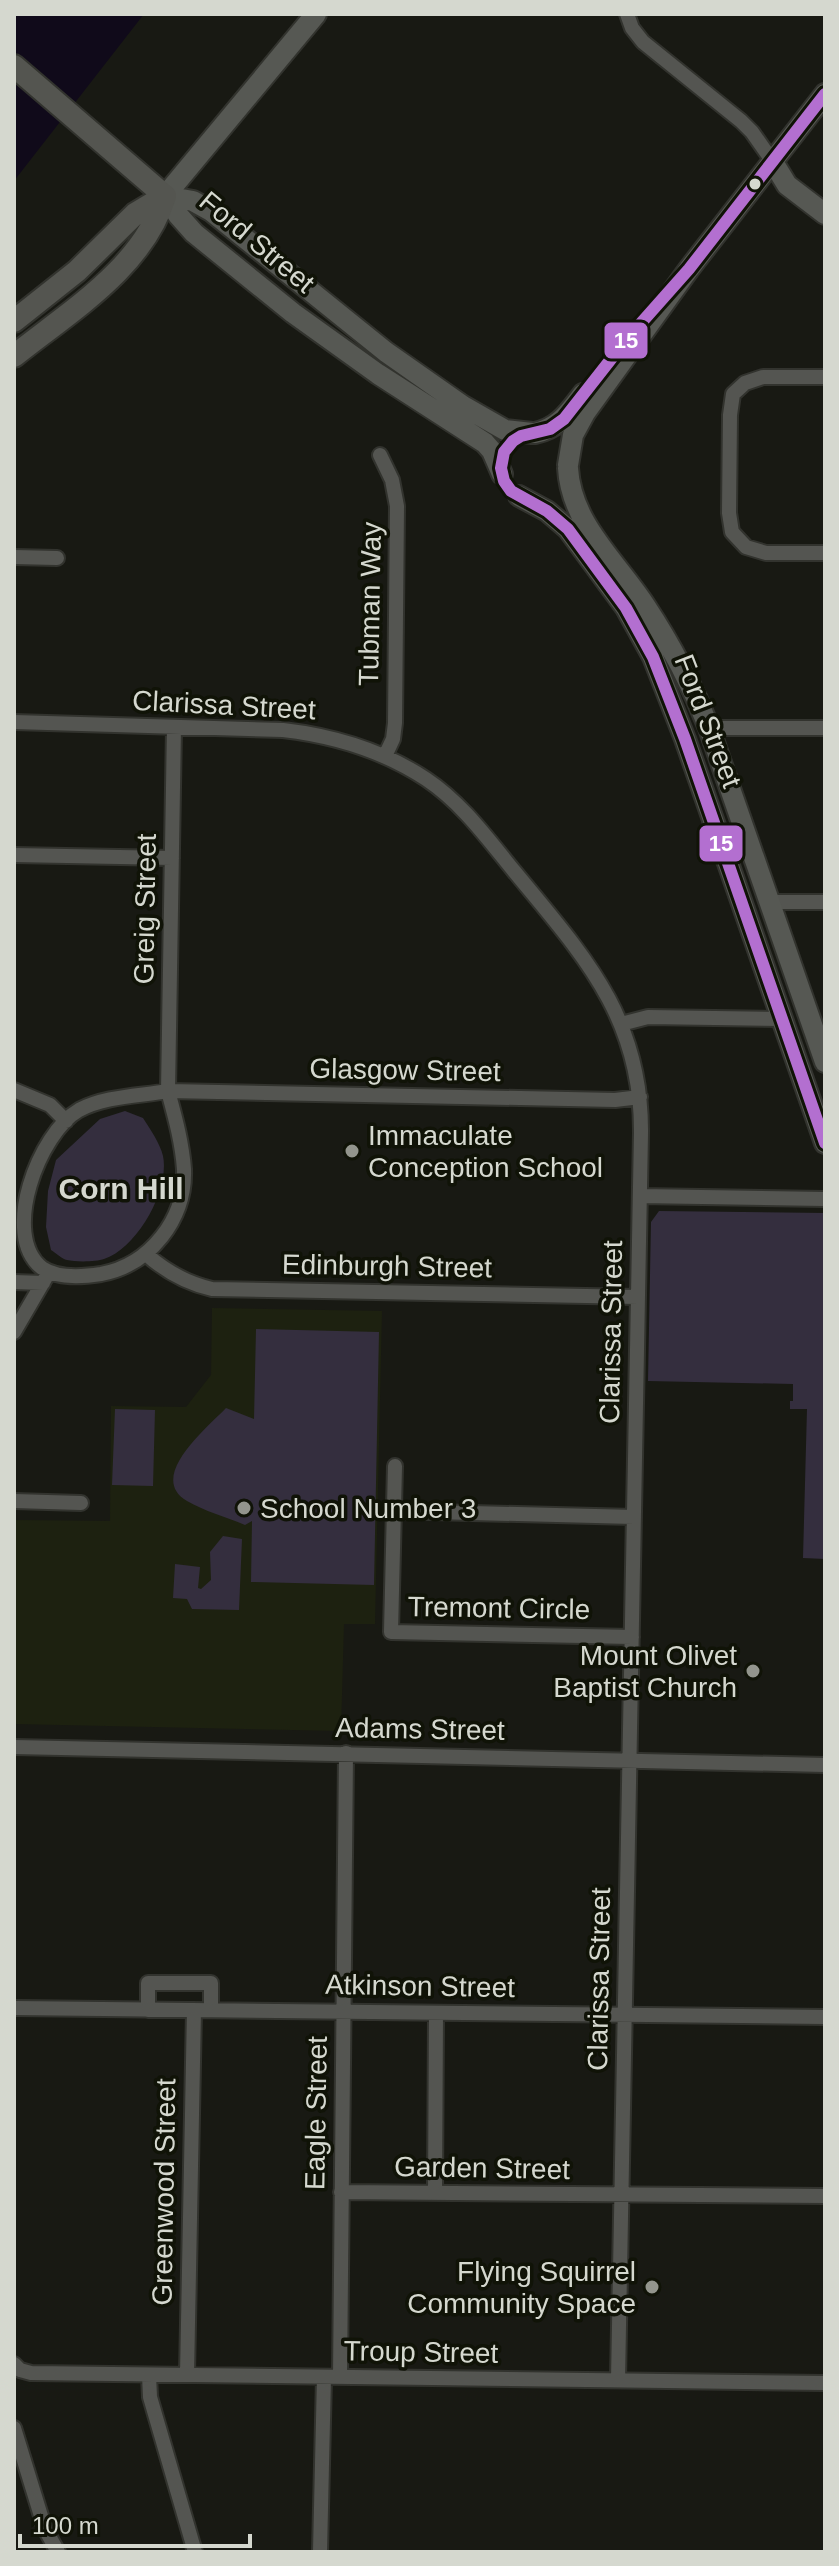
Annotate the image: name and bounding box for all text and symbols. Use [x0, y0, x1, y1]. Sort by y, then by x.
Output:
unlabelled marker [747, 176, 763, 192]
street label: Ford Street [193, 185, 321, 299]
line badge: 15 [603, 321, 649, 360]
text: 15 [614, 328, 638, 353]
street label: Tubman Way [353, 522, 387, 686]
street label: Ford Street [668, 650, 748, 792]
street label: Clarissa Street [132, 685, 317, 725]
line badge: 15 [698, 824, 744, 863]
text: 15 [709, 831, 733, 856]
street label: Greig Street [128, 833, 162, 985]
street label: Glasgow Street [309, 1053, 501, 1087]
place label: Immaculate Conception School [368, 1120, 603, 1183]
marker: Immaculate Conception School [343, 1142, 361, 1160]
district label: Corn Hill [59, 1172, 184, 1205]
street label: Clarissa Street [594, 1240, 628, 1424]
street label: Edinburgh Street [282, 1249, 493, 1283]
place label: School Number 3 [260, 1493, 476, 1524]
marker: School Number 3 [235, 1499, 253, 1517]
street label: Tremont Circle [407, 1591, 591, 1625]
place label: Mount Olivet Baptist Church [553, 1640, 737, 1703]
marker: Mount Olivet Baptist Church [744, 1662, 762, 1680]
street label: Adams Street [335, 1712, 505, 1746]
street label: Clarissa Street [582, 1887, 616, 2071]
street label: Atkinson Street [325, 1969, 515, 2003]
street label: Eagle Street [299, 2035, 333, 2190]
street label: Greenwood Street [147, 2078, 181, 2306]
street label: Garden Street [394, 2151, 570, 2185]
place label: Flying Squirrel Community Space [407, 2256, 636, 2319]
marker: Flying Squirrel Community Space [643, 2278, 661, 2296]
street label: Troup Street [343, 2335, 499, 2369]
scale bar [20, 2498, 250, 2548]
text: 100 m [32, 2512, 99, 2539]

